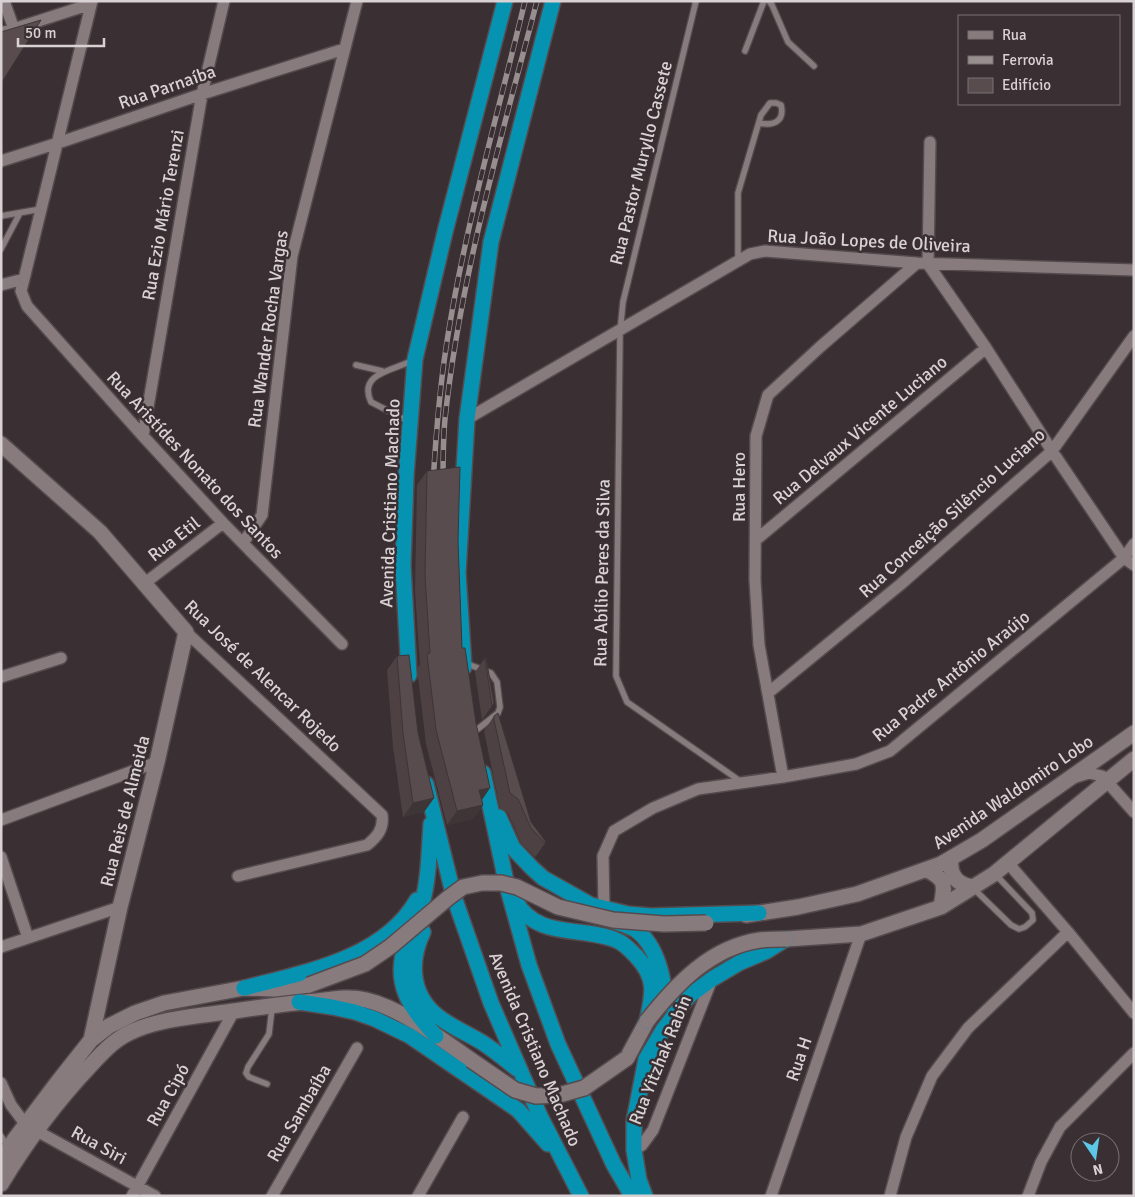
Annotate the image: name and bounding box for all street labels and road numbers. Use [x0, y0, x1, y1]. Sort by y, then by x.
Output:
street label: Rua Pastor Muryllo Cassete [605, 59, 677, 267]
street label: Rua Parnaíba [115, 60, 219, 114]
street label: Rua Ezio Mário Terenzi [137, 128, 189, 302]
street label: Rua João Lopes de Oliveira [767, 225, 971, 257]
street label: Rua Wander Rocha Vargas [243, 229, 293, 429]
street label: Rua Delvaux Vicente Luciano [768, 351, 952, 509]
street label: Rua Aristídes Nonato dos Santos [102, 367, 288, 563]
street label: Avenida Cristiano Machado [375, 398, 405, 608]
street label: Rua Conceição Silêncio Luciano [854, 424, 1050, 602]
street label: Rua Hero [728, 452, 750, 522]
street label: Rua Abílio Peres da Silva [589, 479, 615, 667]
street label: Rua Etil [144, 512, 204, 566]
street label: Rua José de Alencar Rojedo [180, 595, 346, 757]
street label: Rua Padre Antônio Araújo [868, 606, 1034, 746]
street label: Avenida Waldomiro Lobo [929, 730, 1097, 854]
street label: Rua Reis de Almeida [96, 733, 154, 889]
street label: Avenida Cristiano Machado [484, 949, 586, 1149]
street label: Rua Yitzhak Rabin [624, 992, 696, 1128]
street label: Rua H [781, 1034, 817, 1084]
street label: Rua Cipó [142, 1060, 194, 1130]
street label: Rua Sambaíba [262, 1060, 336, 1166]
street label: Rua Siri [67, 1121, 131, 1169]

